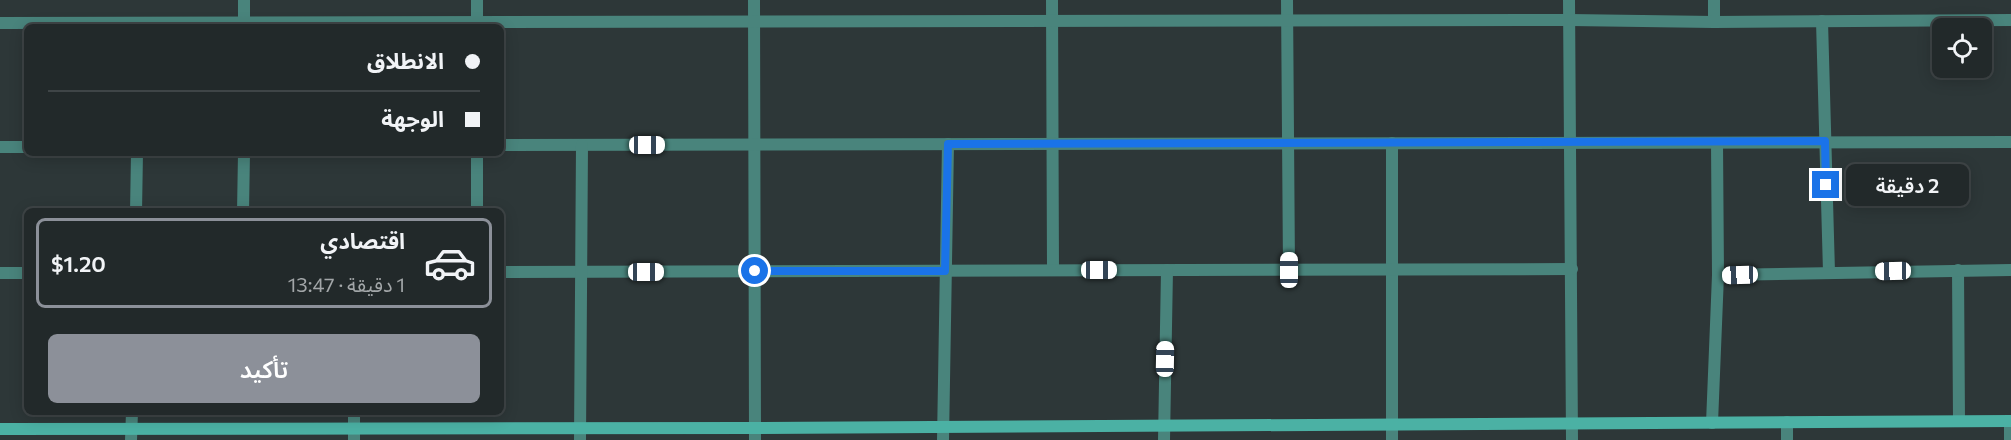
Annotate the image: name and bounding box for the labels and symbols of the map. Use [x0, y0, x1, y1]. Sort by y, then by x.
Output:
car [629, 136, 665, 154]
callout: 2 دقيقة [1847, 164, 1970, 206]
route end [1812, 171, 1839, 198]
car [1280, 252, 1298, 288]
route start [741, 257, 768, 284]
car [1081, 261, 1117, 279]
car [1875, 262, 1911, 280]
car [628, 263, 664, 281]
car [1722, 265, 1758, 285]
car [1156, 341, 1174, 377]

